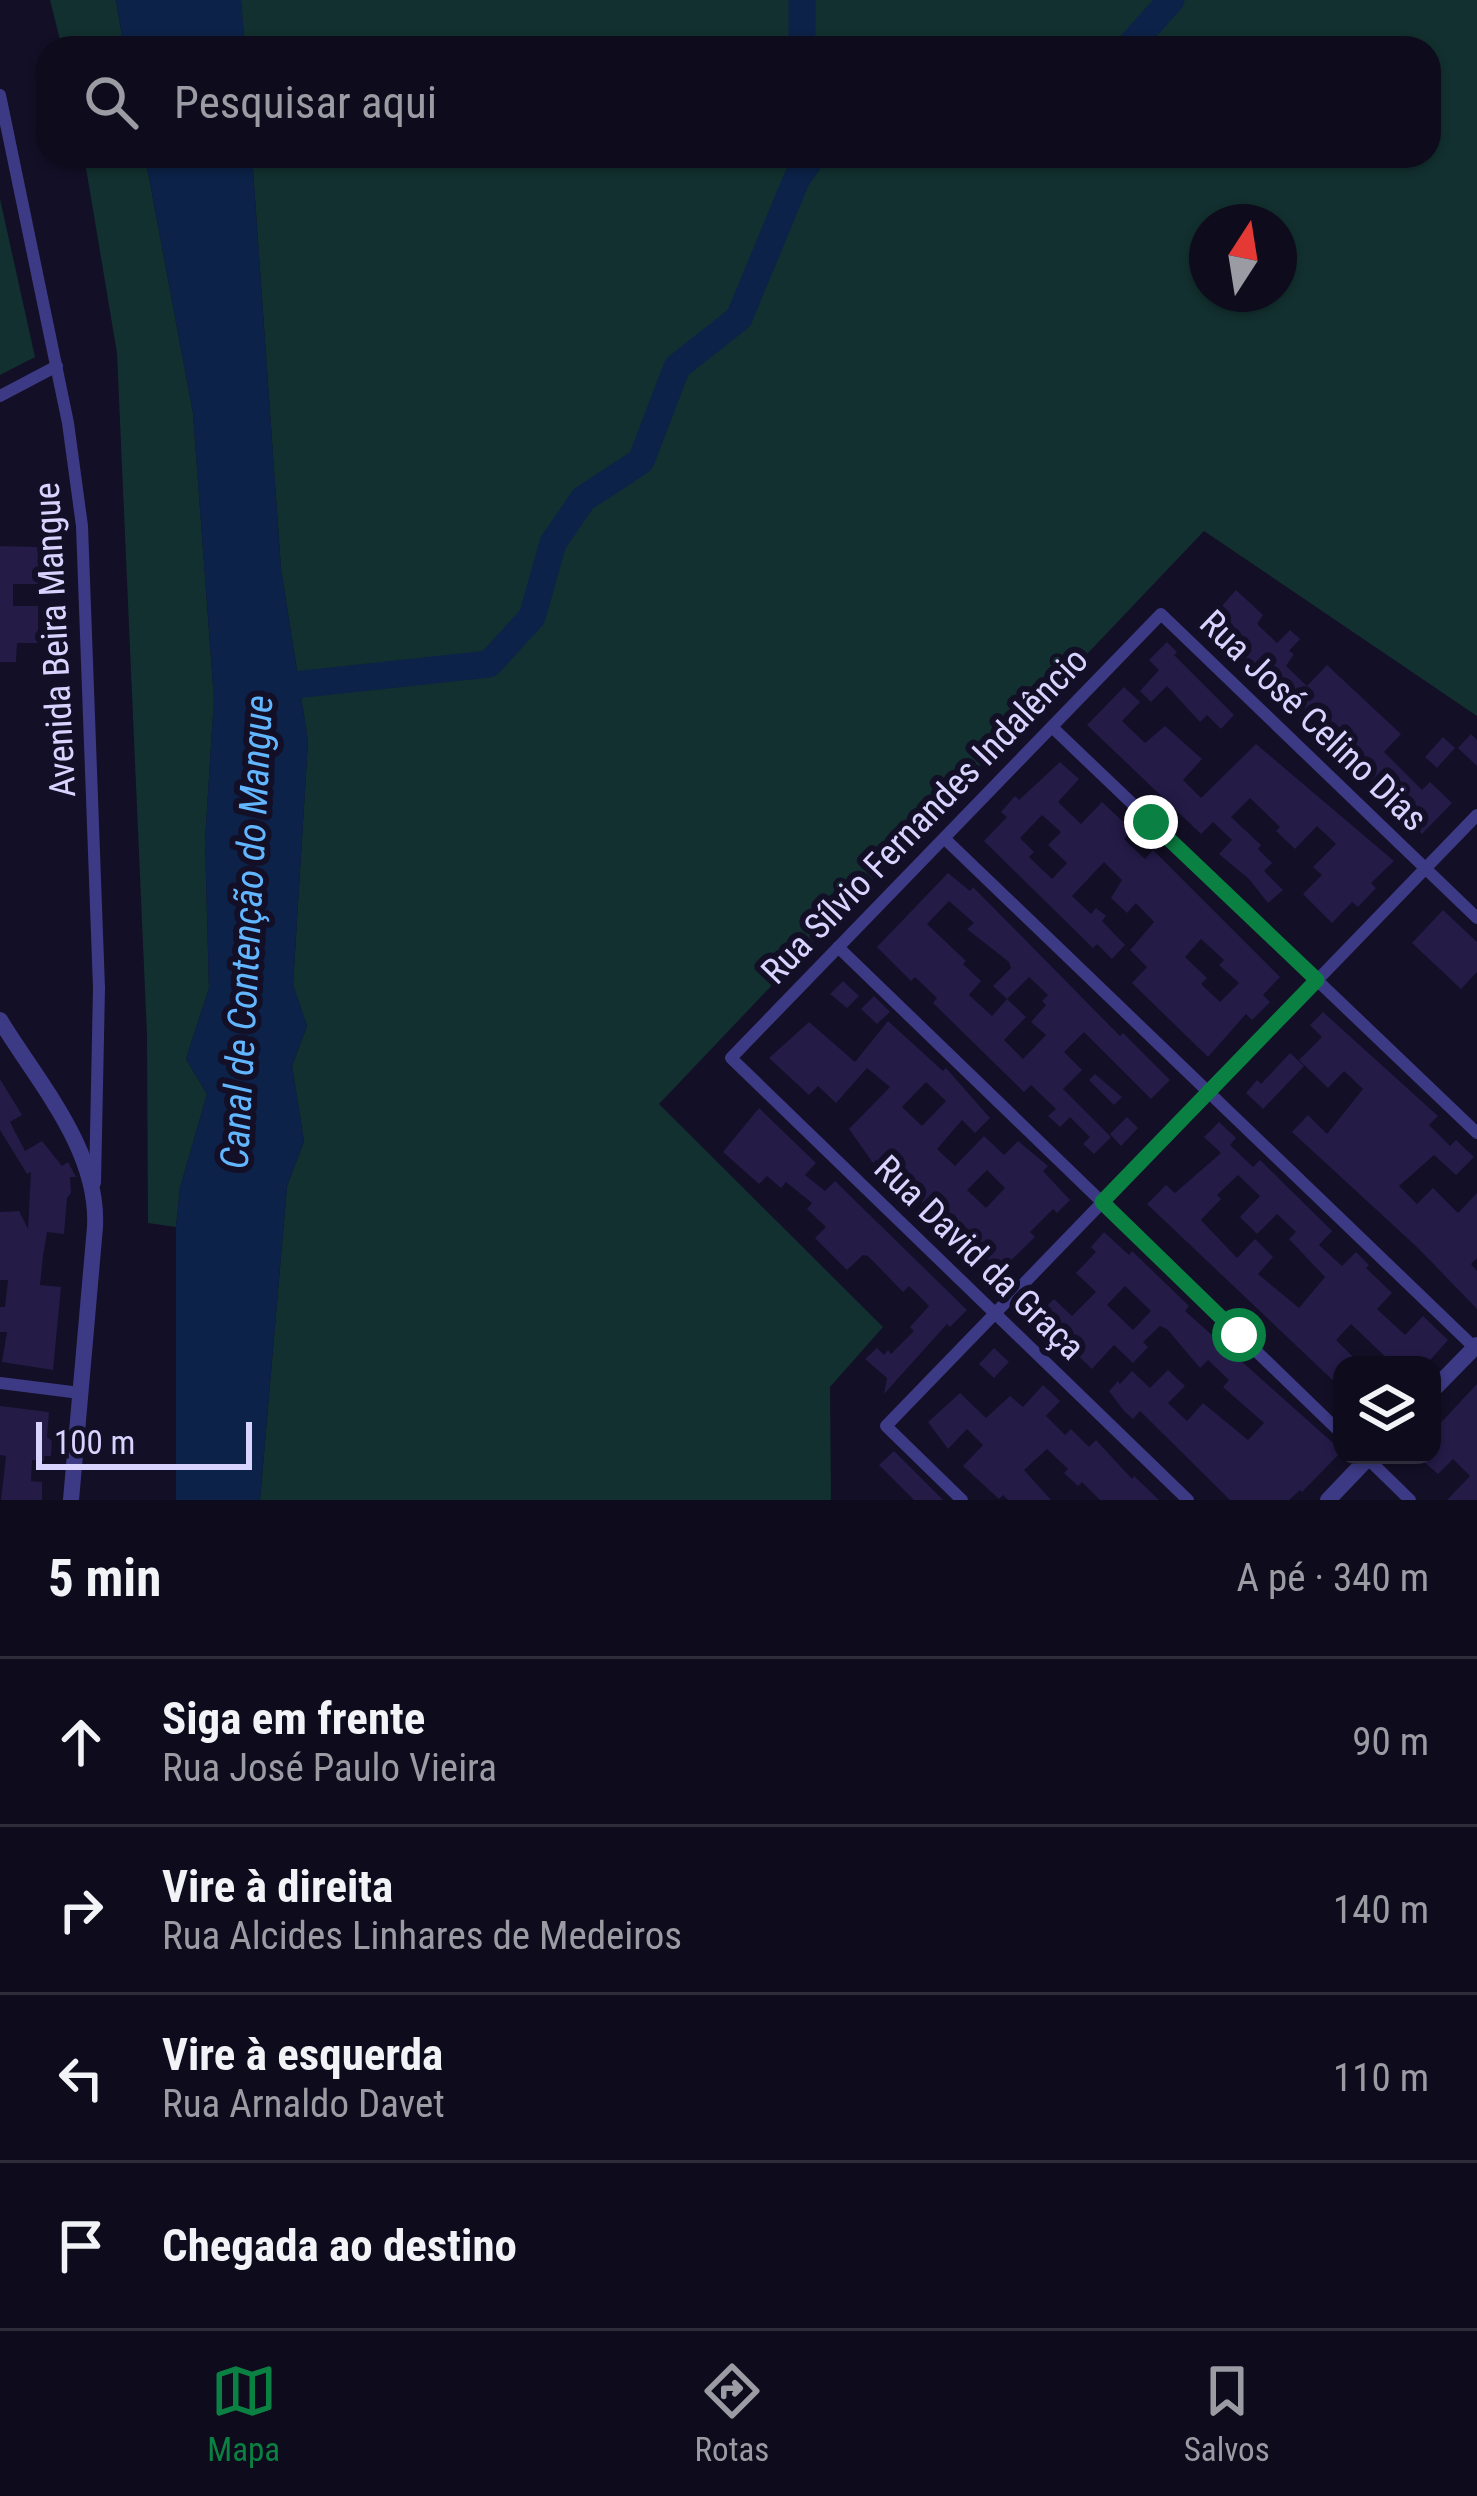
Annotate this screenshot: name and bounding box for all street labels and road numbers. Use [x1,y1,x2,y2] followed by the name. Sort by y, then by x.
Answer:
[26,481,84,799] street label: Avenida Beira Mangue
[1191,602,1435,840] street label: Rua José Celino Dias
[753,639,1096,992] street label: Rua Sílvio Fernandes Indalêncio
[866,1147,1093,1368] street label: Rua David da Graça

